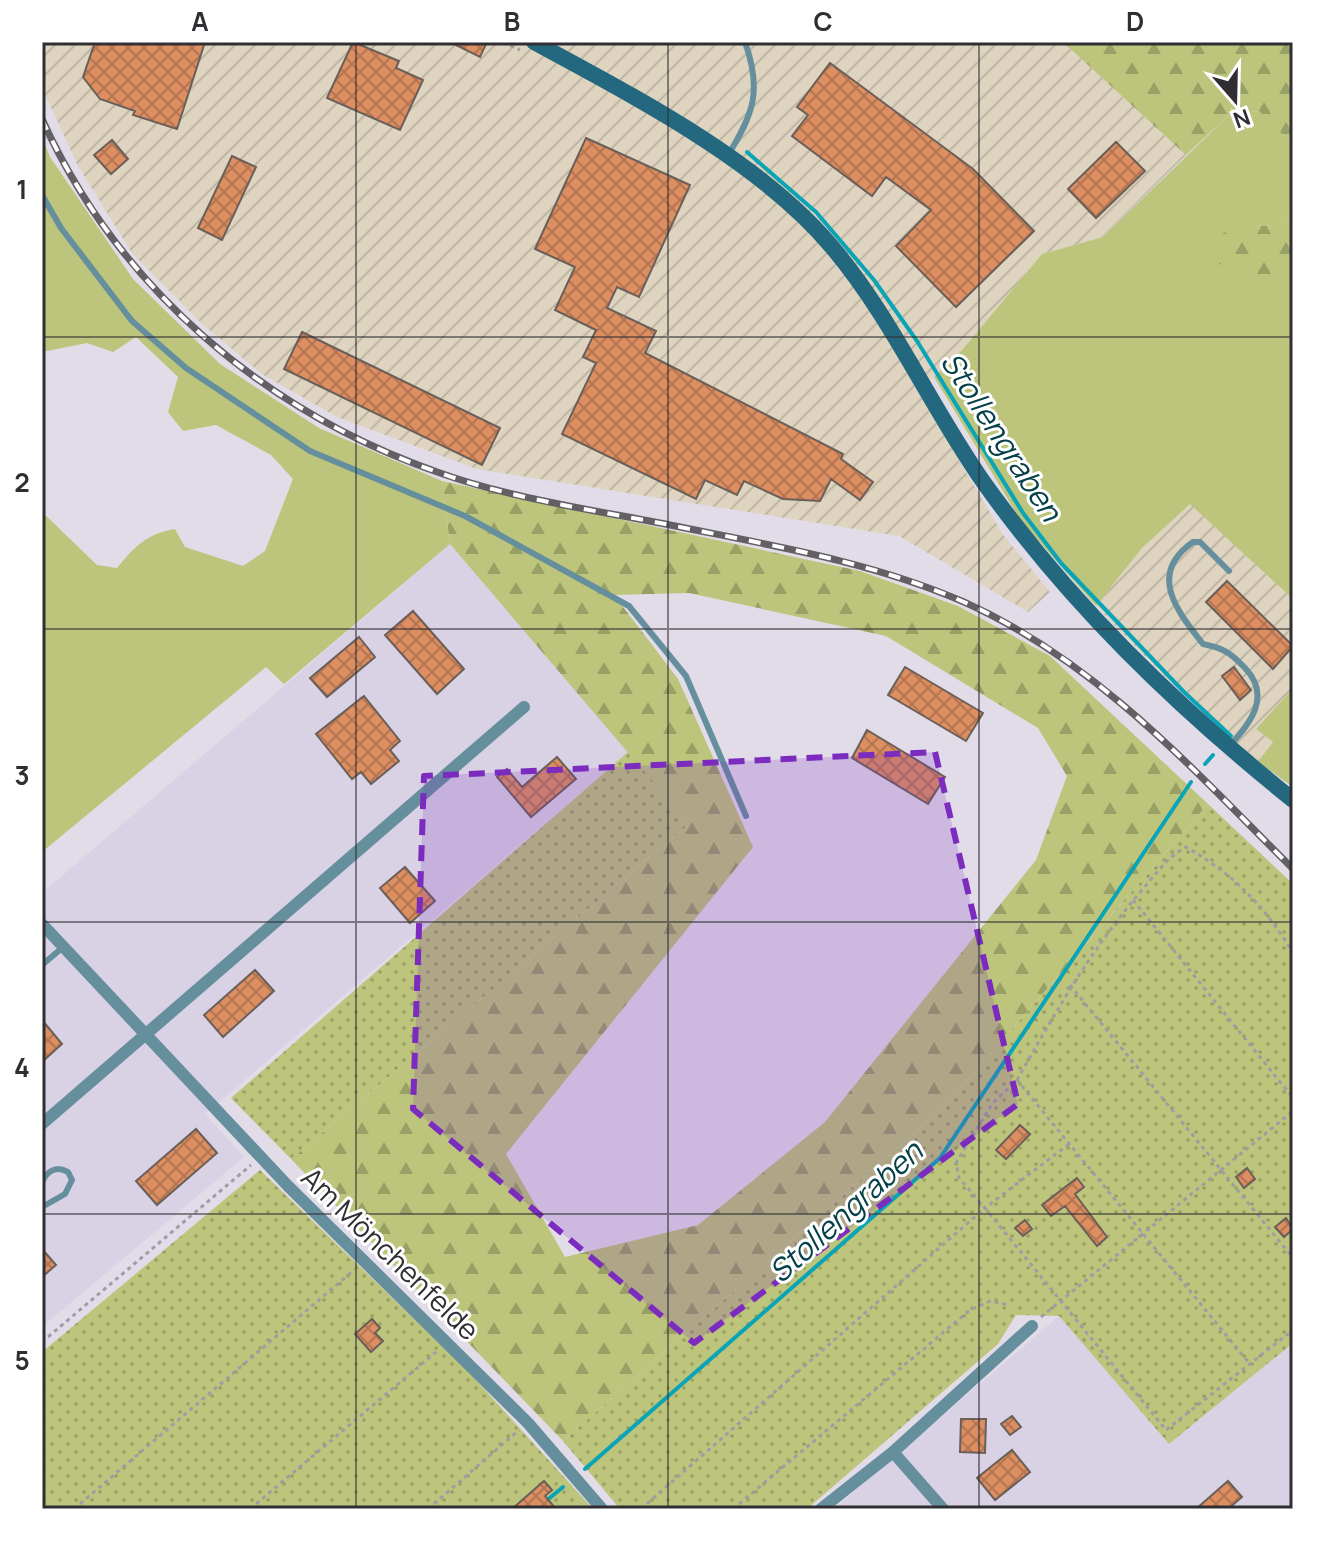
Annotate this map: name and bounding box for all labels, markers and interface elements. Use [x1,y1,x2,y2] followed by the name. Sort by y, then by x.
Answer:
[191,3,209,39] text: A
[504,3,520,39] text: B
[813,3,833,39] text: C
[1126,3,1144,39] text: D
[1195,60,1275,140] north arrow
[1229,102,1254,136] text: N
[16,171,28,207] text: 1
[932,344,1073,529] water label: Stollengraben
[14,464,30,500] text: 2
[14,757,30,793] text: 3
[14,1049,30,1085] text: 4
[759,1130,932,1291] water label: Stollengraben
[294,1158,488,1348] street label: Am Mönchenfelde
[14,1342,30,1378] text: 5

